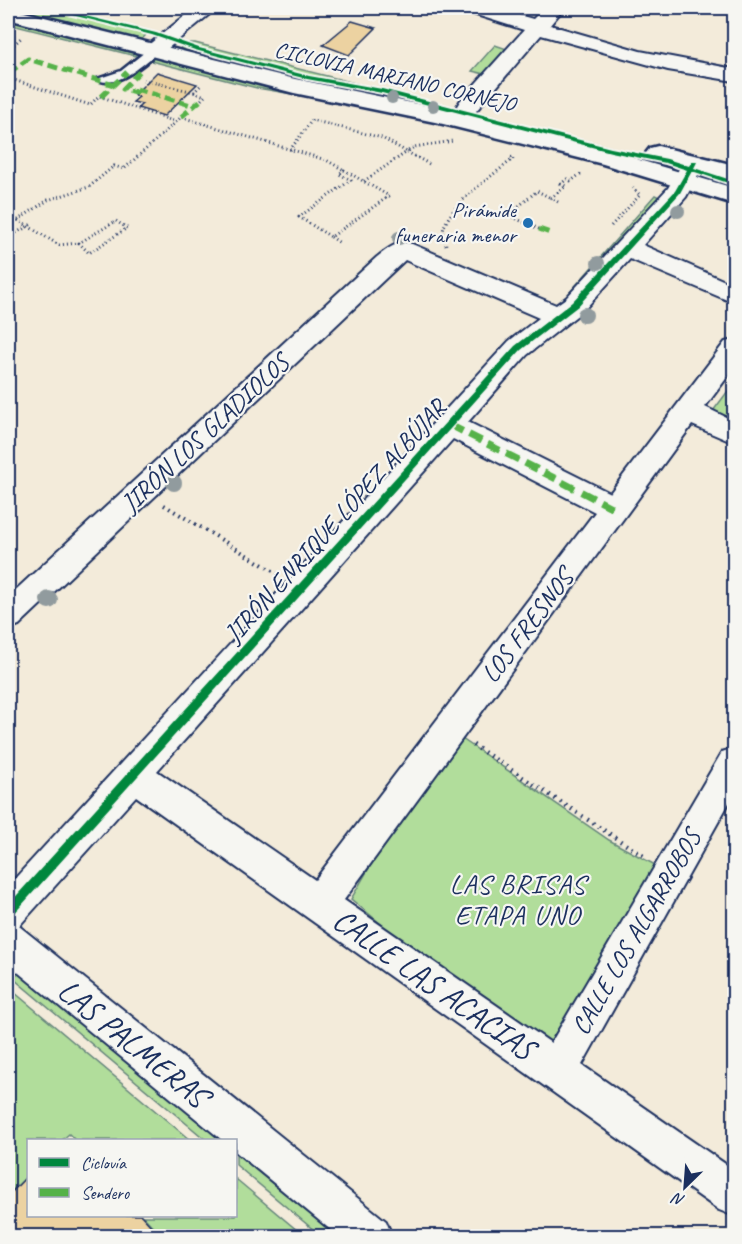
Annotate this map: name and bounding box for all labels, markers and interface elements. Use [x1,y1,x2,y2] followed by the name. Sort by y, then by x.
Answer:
[272,36,520,119] street label: CICLOVIA MARIANO CORNEJO
[395,196,518,249] place label: Pirámide funeraria menor
[521,216,535,230] marker: Pirámide funeraria menor
[113,344,298,521] street label: JIRÓN LOS GLADIOLOS
[216,390,455,651] street label: JIRÓN ENRIQUE LÓPEZ ALBÚJAR
[474,559,584,689] street label: LOS FRESNOS
[564,821,710,1040] street label: CALLE LOS ALGARROBOS
[450,867,590,932] district label: LAS BRISAS ETAPA UNO
[325,899,547,1071] street label: CALLE LAS ACACIAS
[50,970,221,1120] street label: LAS PALMERAS
[27,1139,237,1217] legend
[81,1152,127,1174] text: Ciclovía
[655,1157,715,1217] north arrow
[81,1182,131,1204] text: Sendero
[668,1187,688,1211] text: N

